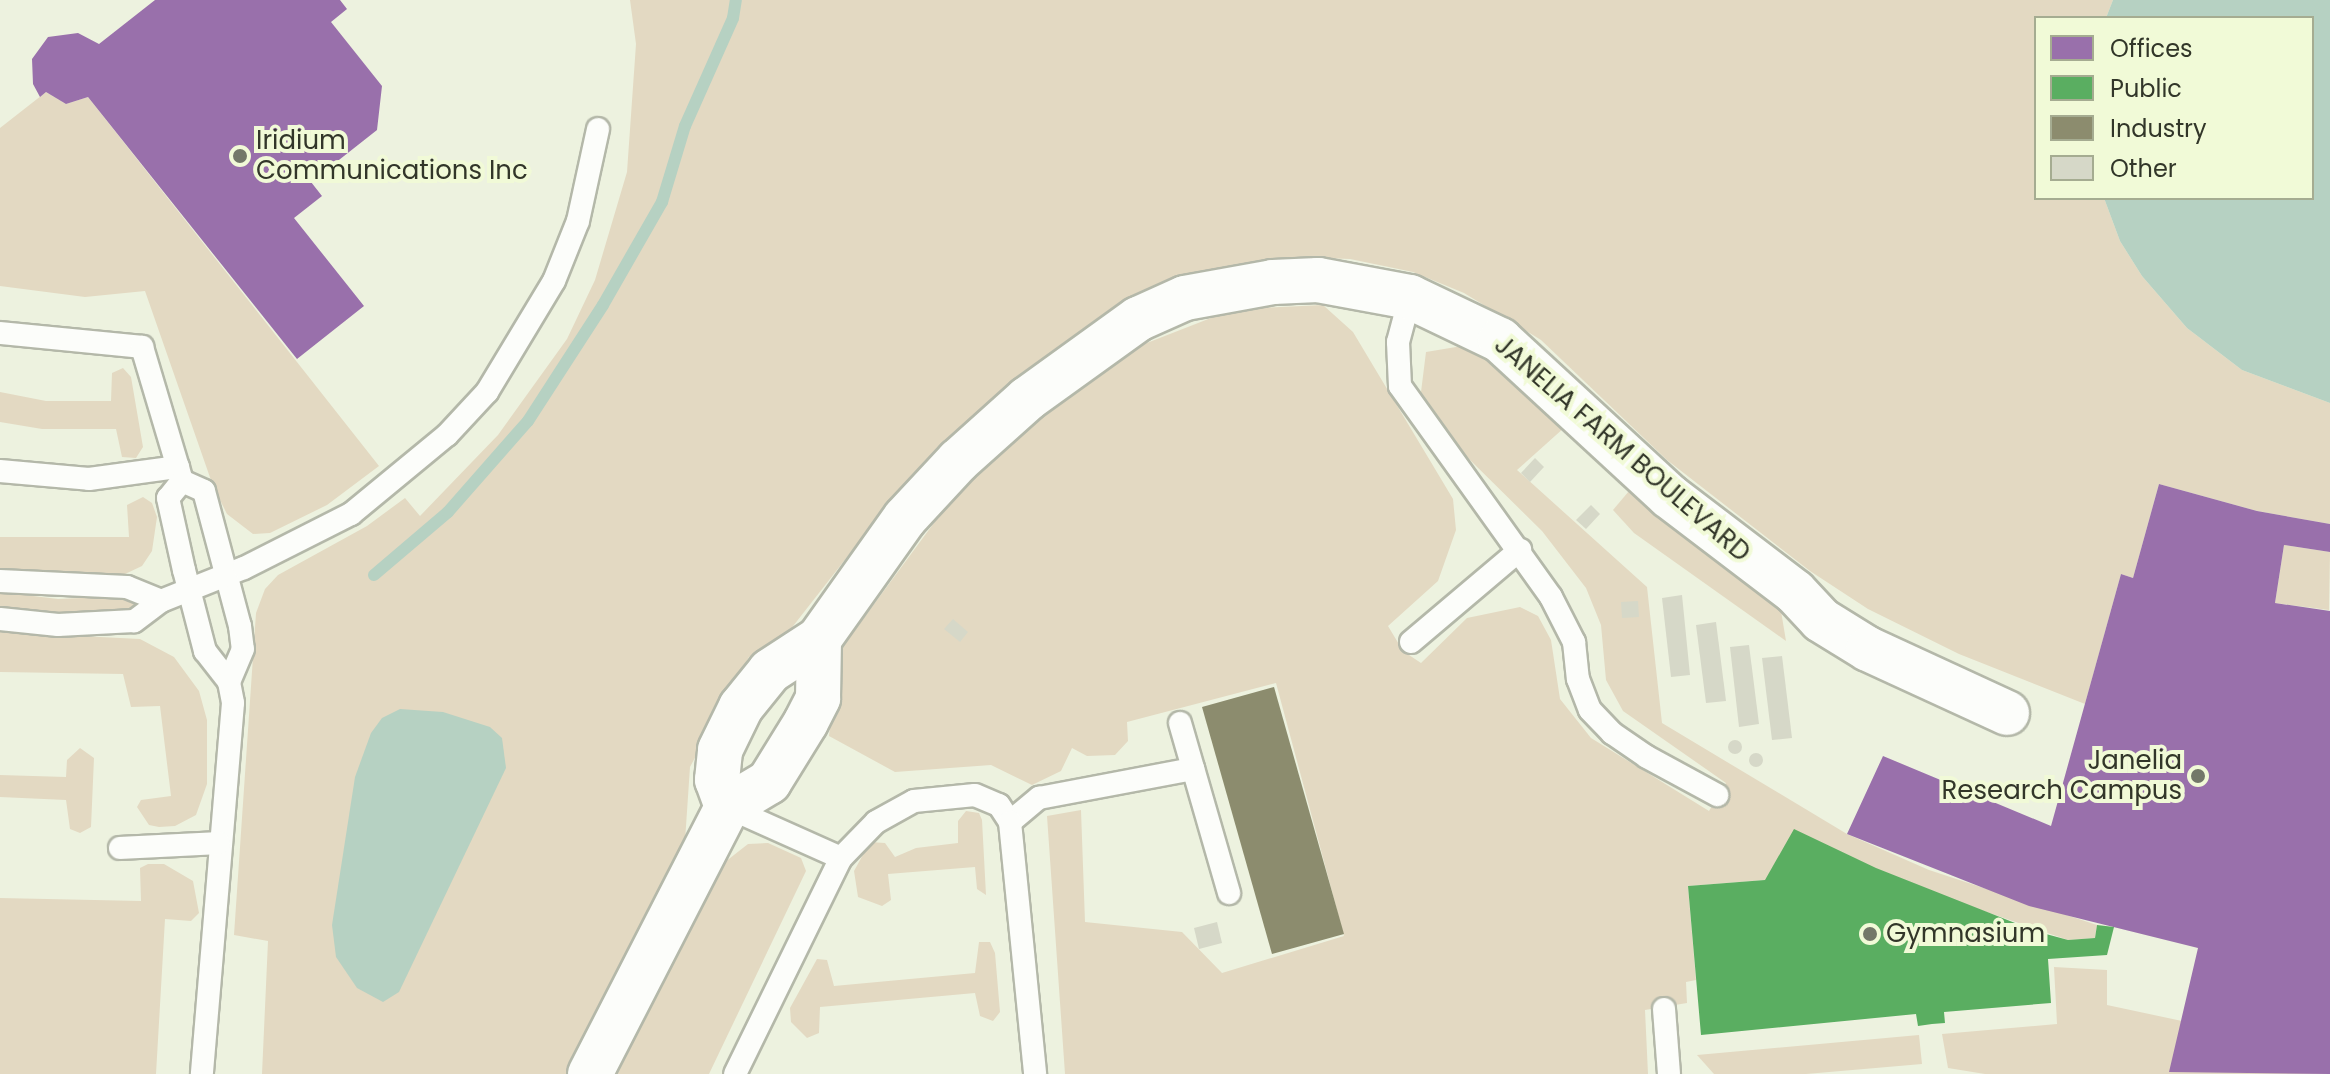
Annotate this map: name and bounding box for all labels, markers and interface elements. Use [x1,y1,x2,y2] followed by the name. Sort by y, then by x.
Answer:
[2034,16,2314,200] legend
[2110,32,2193,65] text: Offices
[2110,72,2182,105] text: Public
[2110,112,2207,145] text: Industry
[256,125,528,186] place label: Iridium Communications Inc
[231,147,249,165] marker: Iridium Communications Inc
[2110,152,2177,185] text: Other
[1488,329,1756,569] street label: JANELIA FARM BOULEVARD
[1942,745,2182,806] place label: Janelia Research Campus
[2189,767,2207,785] marker: Janelia Research Campus
[1886,918,2045,950] place label: Gymnasium
[1861,925,1879,943] marker: Gymnasium

